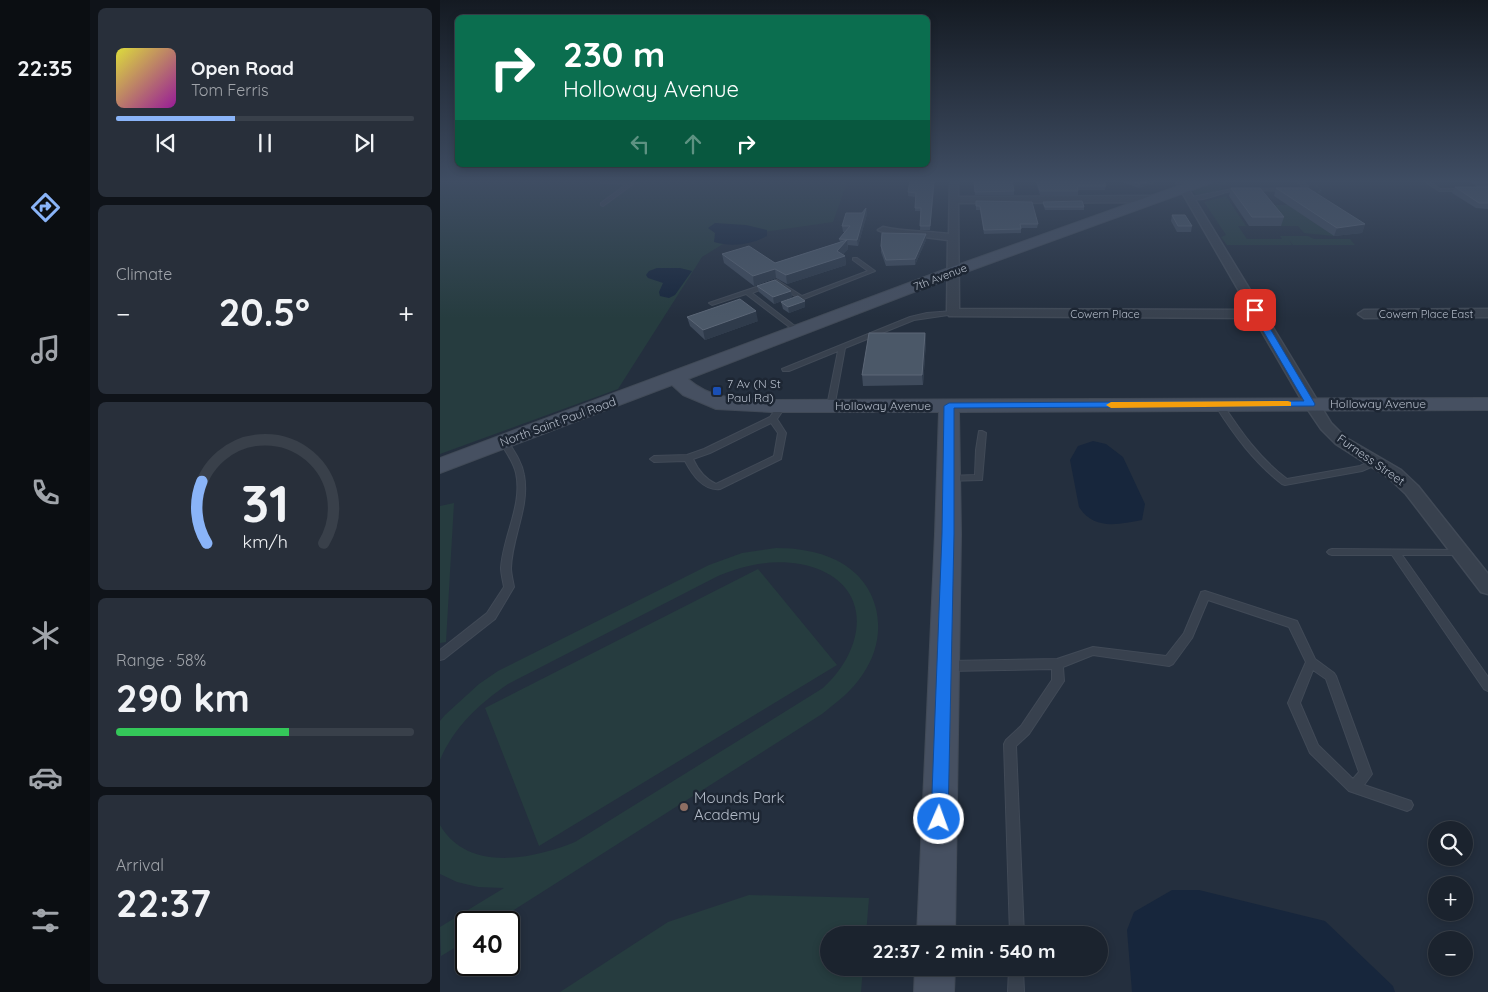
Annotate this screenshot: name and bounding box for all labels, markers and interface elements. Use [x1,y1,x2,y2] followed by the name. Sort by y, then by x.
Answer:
[563,32,665,76] text: 230 m
[480,35,545,100] icon: right
[17,54,73,82] text: 22:35
[191,56,294,80] text: Open Road
[563,75,739,103] text: Holloway Avenue
[191,80,268,100] text: Tom Ferris
[152,129,180,157] icon: previous
[251,129,279,157] icon: pause
[350,129,378,157] icon: next
[626,130,654,158] icon: left
[679,130,707,158] icon: ahead
[732,130,760,158] icon: right
[28,190,63,225] icon: directions
[911,260,969,294] street label: 7th Avenue
[116,264,172,284] text: Climate
[219,288,310,336] text: 20.5°
[1234,289,1276,331] pin
[116,296,131,331] text: −
[398,296,414,331] text: +
[1241,296,1269,324] icon: arrive
[1070,307,1140,321] street label: Cowern Place
[1379,307,1473,321] street label: Cowern Place East
[28,332,63,367] icon: music
[727,376,781,405] place label: 7 Av (N St Paul Rd)
[711,385,723,397] marker: 7 Av (N St Paul Rd)
[498,394,618,450] street label: North Saint Paul Road
[1330,396,1426,411] street label: Holloway Avenue
[835,398,931,413] street label: Holloway Avenue
[1335,431,1408,488] street label: Furness Street
[241,470,289,535] text: 31
[28,475,63,510] icon: phone
[242,530,288,552] text: km/h
[28,618,63,653] icon: climate
[116,650,206,670] text: Range · 58%
[116,674,250,722] text: 290 km
[28,760,63,795] icon: car
[694,788,785,824] place label: Mounds Park Academy
[912,792,964,844] position arrow
[678,801,690,813] marker: Mounds Park Academy
[1428,821,1473,976] map controls
[1428,821,1473,866] button: search
[116,855,164,875] text: Arrival
[1428,876,1473,921] button: +
[116,879,211,927] text: 22:37
[28,903,63,938] icon: filters
[455,911,520,976] speed limit sign: 40
[1428,931,1473,976] button: −
[872,939,1056,963] text: 22:37 · 2 min · 540 m

